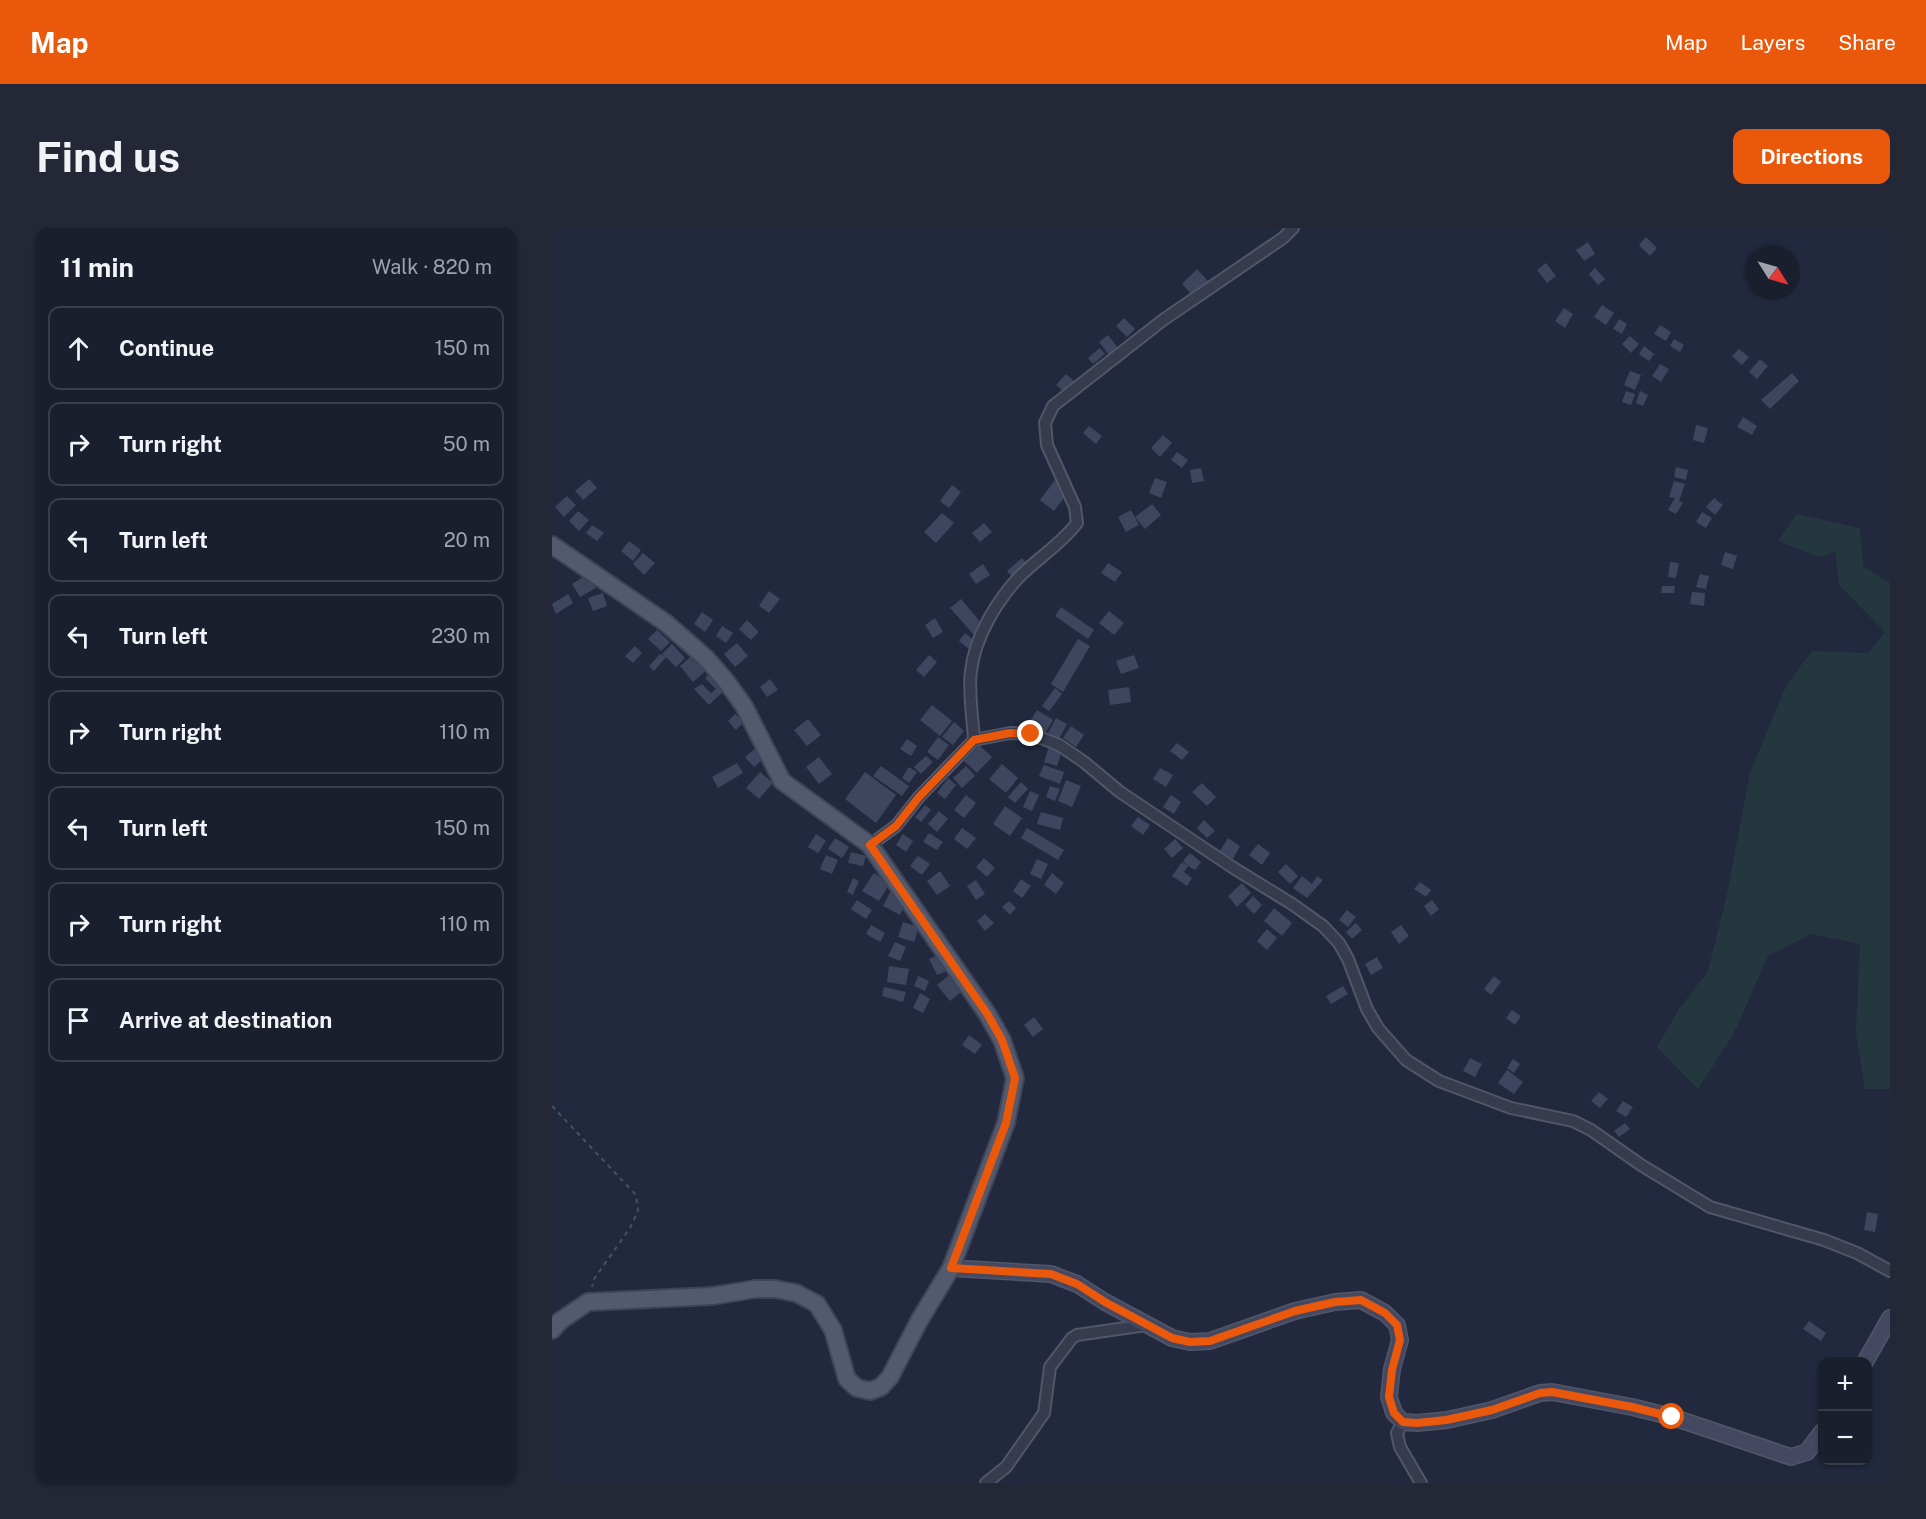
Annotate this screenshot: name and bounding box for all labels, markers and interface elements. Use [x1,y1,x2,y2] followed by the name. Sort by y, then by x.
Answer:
[30,26,89,59] text: Map
[1665,30,1708,55] text: Map
[1741,30,1805,55] text: Layers
[1838,30,1896,55] text: Share
[1733,129,1890,184] button: Directions
[36,132,180,181] text: Find us
[1746,246,1800,300] north arrow
[60,252,134,283] text: 11 min
[372,255,492,279] text: Walk · 820 m
[62,332,95,365] icon: ahead
[119,335,214,361] text: Continue
[435,336,490,360] text: 150 m
[62,428,95,461] icon: right
[119,431,222,457] text: Turn right
[443,432,490,456] text: 50 m
[62,524,95,557] icon: left
[119,527,208,553] text: Turn left
[444,528,490,552] text: 20 m
[62,620,95,653] icon: left
[119,623,208,649] text: Turn left
[431,624,490,648] text: 230 m
[62,716,95,749] icon: right
[119,719,222,745] text: Turn right
[439,720,490,744] text: 110 m
[1017,720,1043,746] route end
[62,812,95,845] icon: left
[119,815,208,841] text: Turn left
[435,816,490,840] text: 150 m
[62,908,95,941] icon: right
[119,911,222,937] text: Turn right
[439,912,490,936] text: 110 m
[62,1004,95,1037] icon: arrive
[119,1007,332,1033] text: Arrive at destination
[1818,1357,1872,1465] map controls
[1818,1357,1872,1411] button: +
[1658,1403,1684,1429] route start
[1818,1411,1872,1465] button: −

